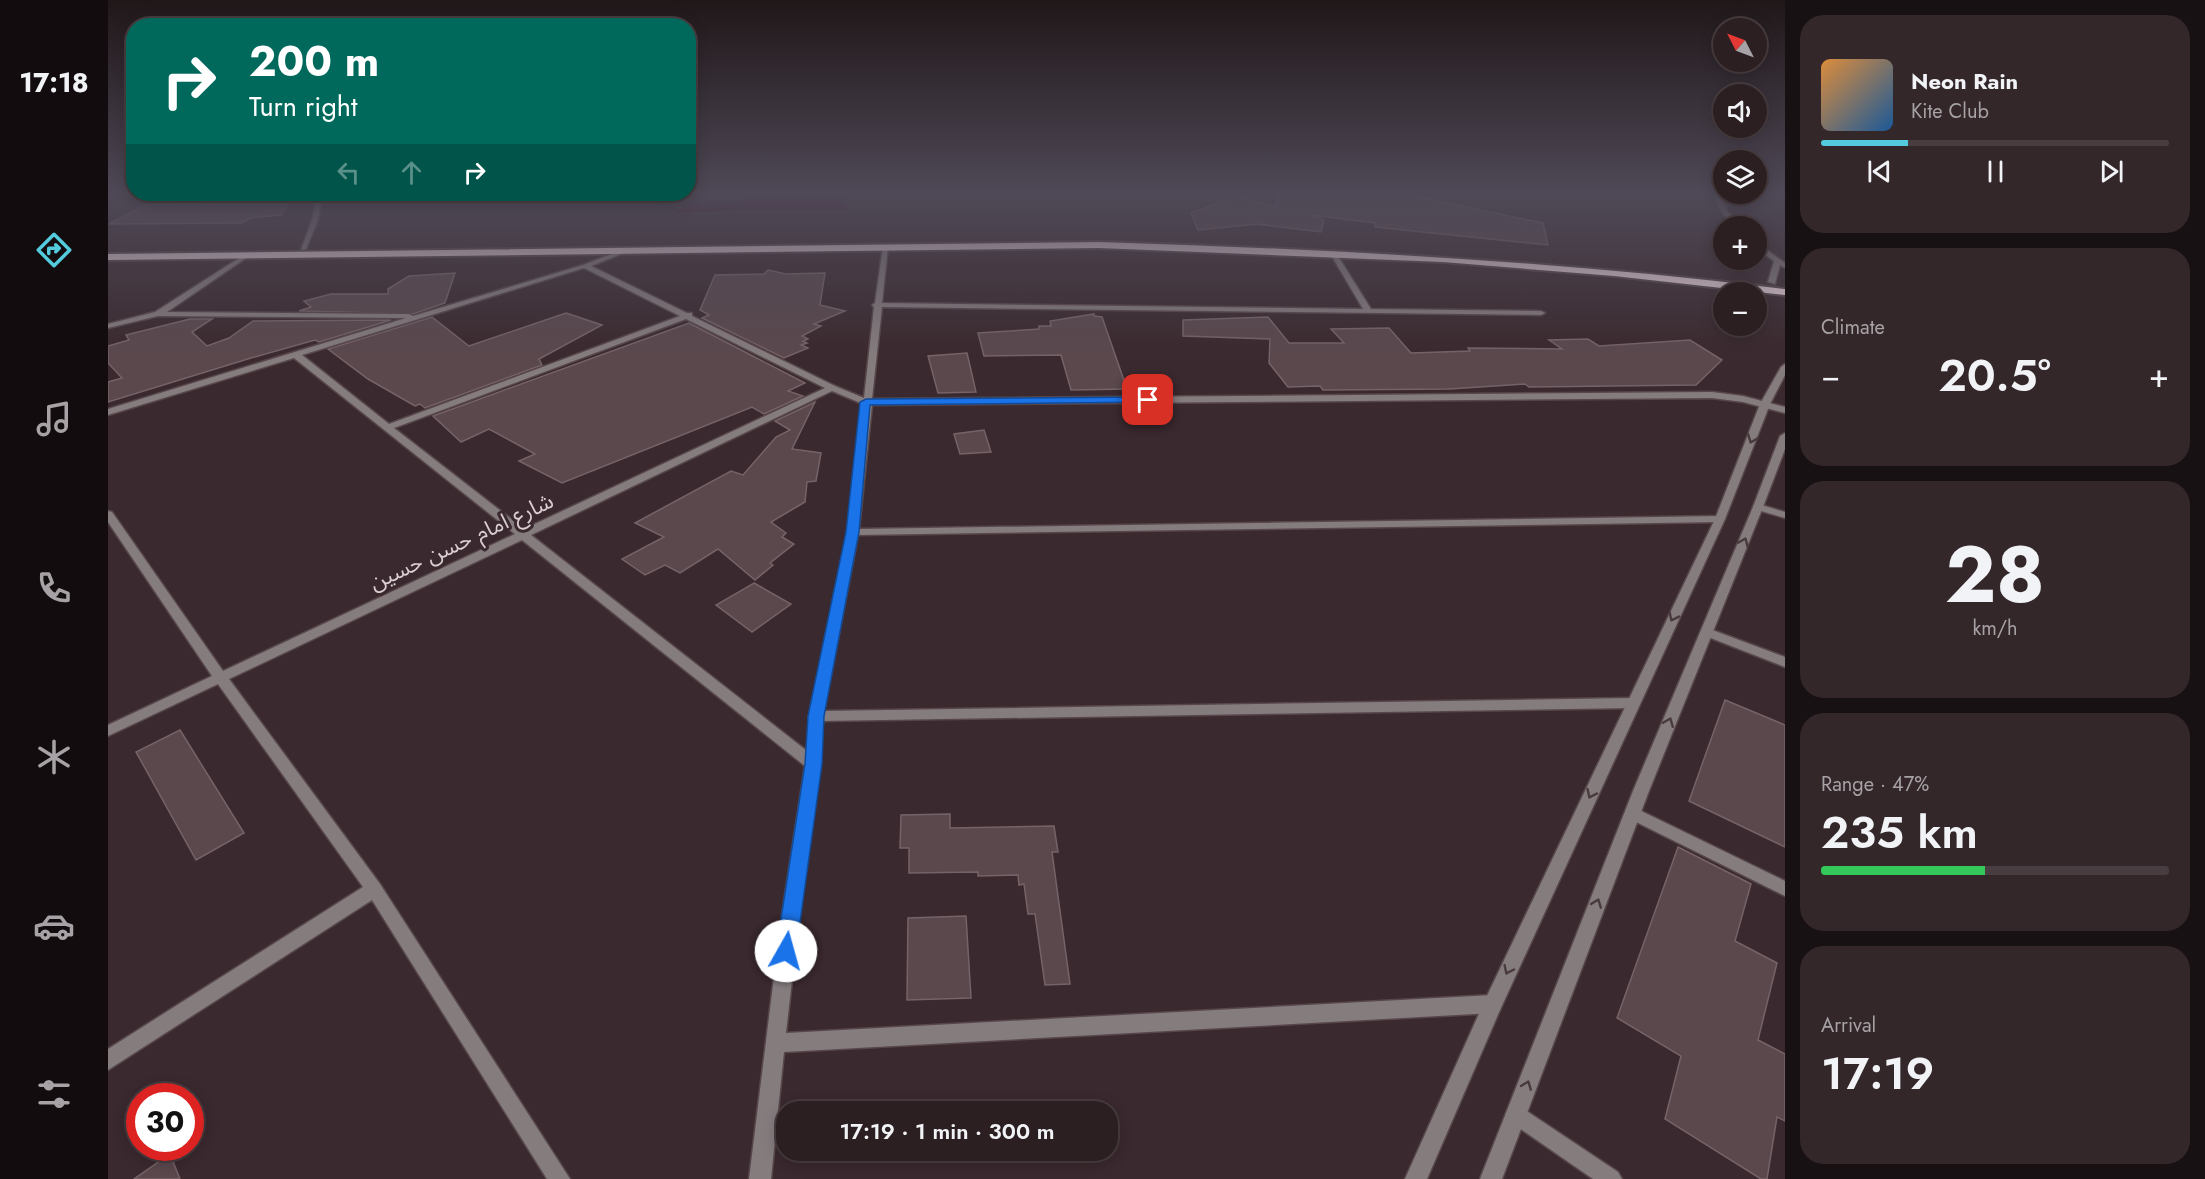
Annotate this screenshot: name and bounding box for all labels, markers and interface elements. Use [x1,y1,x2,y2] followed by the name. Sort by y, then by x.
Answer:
[1713,18,1767,72] north arrow
[1713,18,1767,336] map controls
[249,31,379,92] text: 200 m
[150,42,228,120] icon: right
[19,63,89,102] text: 17:18
[1911,65,2018,97] text: Neon Rain
[1713,84,1767,138] button: sound
[249,87,357,126] text: Turn right
[1911,97,1989,126] text: Kite Club
[1713,150,1767,204] button: layers
[1863,155,1896,188] icon: previous
[1979,155,2012,188] icon: pause
[2095,155,2128,188] icon: next
[332,156,365,189] icon: left
[395,156,428,189] icon: ahead
[458,156,491,189] icon: right
[1713,216,1767,270] button: +
[33,229,75,271] icon: directions
[1713,282,1767,336] button: −
[1821,313,1885,342] text: Climate
[1938,343,2051,408] text: 20.5°
[1821,352,1840,399] text: −
[2149,352,2169,399] text: +
[1122,374,1173,425] pin
[1131,383,1164,416] icon: arrive
[33,398,75,440] icon: music
[1747,433,1759,444] one-way arrow
[364,484,559,599] street label: شارع امام حسن حسين
[1945,519,2045,631] text: 28
[1737,537,1749,548] one-way arrow
[33,567,75,609] icon: phone
[1669,611,1681,622] one-way arrow
[1972,614,2018,643] text: km/h
[1662,717,1674,728] one-way arrow
[33,736,75,778] icon: climate
[1821,770,1929,799] text: Range · 47%
[1587,787,1599,798] one-way arrow
[1821,800,1978,865] text: 235 km
[1590,899,1603,909] one-way arrow
[33,905,75,947] icon: car
[754,919,818,983] position arrow
[1504,964,1516,975] one-way arrow
[1821,1011,1876,1040] text: Arrival
[1821,1041,1934,1106] text: 17:19
[33,1073,75,1115] icon: filters
[1520,1081,1532,1092] one-way arrow
[126,1083,204,1161] speed limit sign: 30
[840,1115,1054,1147] text: 17:19 · 1 min · 300 m

